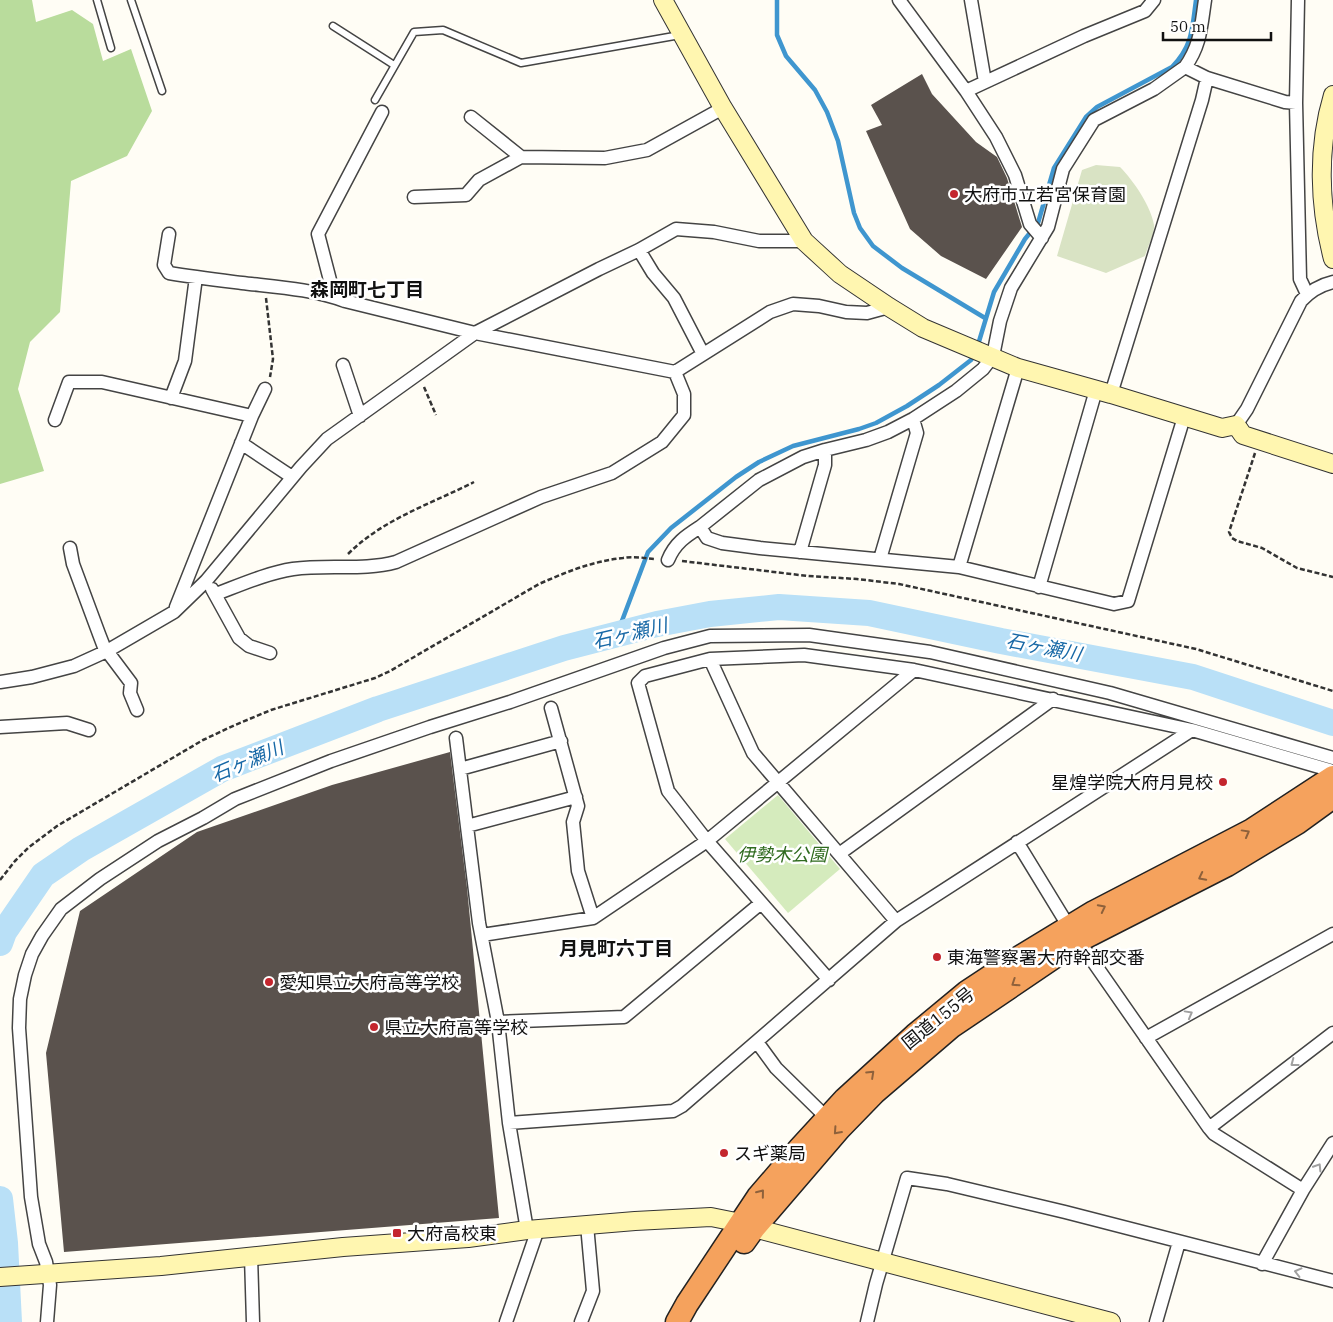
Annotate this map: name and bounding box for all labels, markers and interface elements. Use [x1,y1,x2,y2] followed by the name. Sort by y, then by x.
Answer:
[1163,10,1270,42] scale bar
[1170,17,1206,36] text: 50 m
[964,183,1126,206] place label: 大府市立若宮保育園
[948,188,960,200] marker: 大府市立若宮保育園
[310,277,424,301] district label: 森岡町七丁目
[590,612,672,653] water label: 石ヶ瀬川
[1004,628,1086,666] water label: 石ヶ瀬川
[207,734,289,787] water label: 石ヶ瀬川
[1051,771,1213,794] place label: 星煌学院大府月見校
[1217,776,1229,788] marker: 星煌学院大府月見校
[1241,829,1250,839] one-way arrow
[737,843,830,866] park label: 伊勢木公園
[1198,871,1207,881] one-way arrow
[1097,904,1106,914] one-way arrow
[559,936,673,960] district label: 月見町六丁目
[947,946,1145,969] place label: 東海警察署大府幹部交番
[931,951,943,963] marker: 東海警察署大府幹部交番
[279,971,459,994] place label: 愛知県立大府高等学校
[263,976,275,988] marker: 愛知県立大府高等学校
[1012,977,1021,986] one-way arrow
[897,982,979,1054] street label: 国道155号
[1183,1010,1192,1020] one-way arrow
[384,1016,528,1039] place label: 県立大府高等学校
[368,1021,380,1033] marker: 県立大府高等学校
[1290,1057,1300,1066] one-way arrow
[866,1071,875,1080] one-way arrow
[834,1126,843,1135] one-way arrow
[734,1142,806,1165] place label: スギ薬局
[718,1147,730,1159] marker: スギ薬局
[1312,1163,1322,1172] one-way arrow
[756,1190,764,1199] one-way arrow
[407,1222,497,1245] place label: 大府高校東
[391,1227,403,1239] marker: 大府高校東
[1294,1268,1302,1278] one-way arrow

